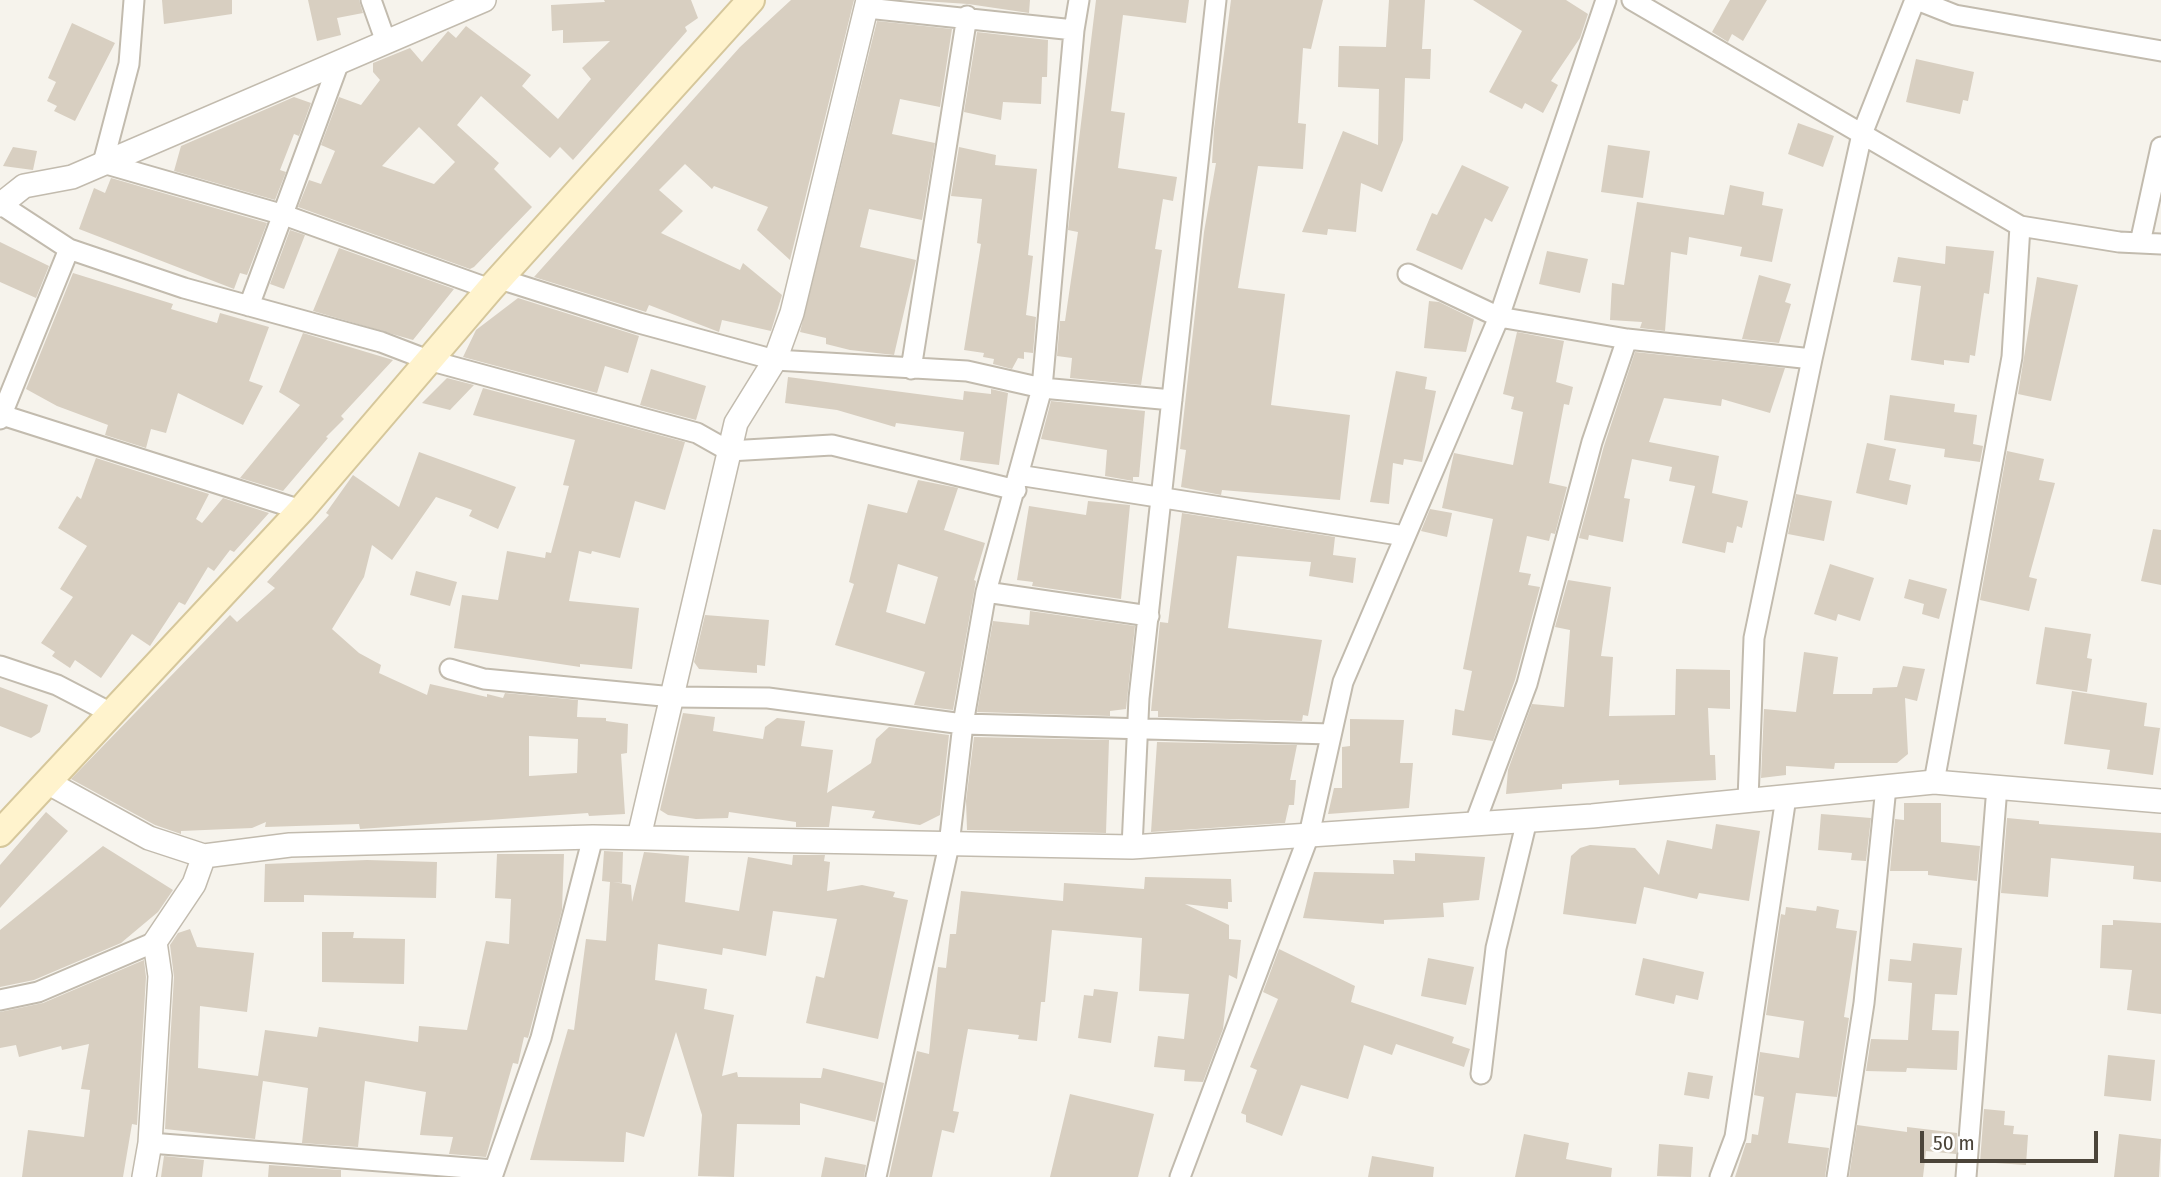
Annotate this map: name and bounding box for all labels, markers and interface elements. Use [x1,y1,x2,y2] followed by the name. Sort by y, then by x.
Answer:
[1923,1118,2102,1162] scale bar
[1933,1130,1975,1156] text: 50 m

